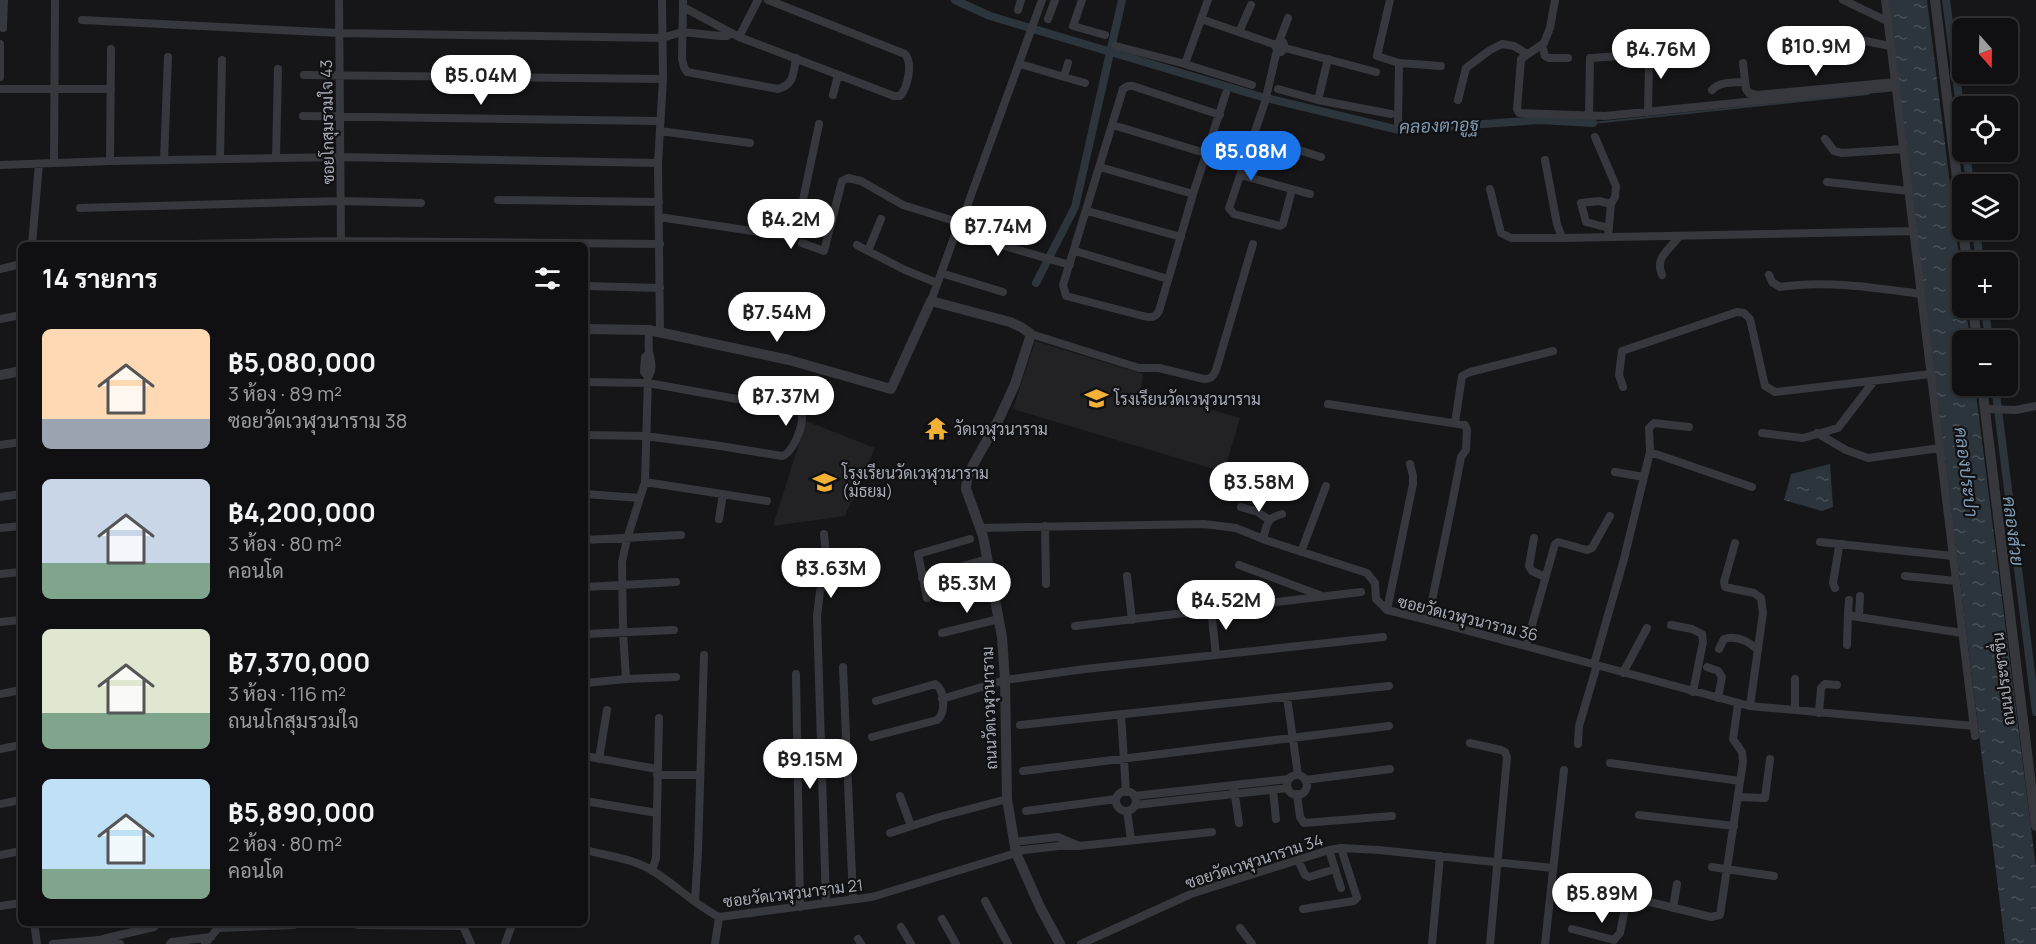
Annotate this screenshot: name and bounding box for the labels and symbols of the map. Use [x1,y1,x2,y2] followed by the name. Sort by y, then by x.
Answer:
[1952,18,2018,84] north arrow
[1767,26,1865,77] pin: ฿10.9M
[1612,29,1710,80] pin: ฿4.76M
[432,55,530,106] pin: ฿5.04M
[315,59,340,185] street label: ซอยโกสุมรวมใจ 43
[1399,112,1480,140] water label: คลองตาอูฐ
[1202,131,1300,182] pin: ฿5.08M
[749,199,833,250] pin: ฿4.2M
[949,206,1047,257] pin: ฿7.74M
[728,292,826,343] pin: ฿7.54M
[737,376,835,427] pin: ฿7.37M
[1083,386,1109,412] school or university icon: โรงเรียนวัดเวฬุวนาราม
[1113,388,1261,411] place label: โรงเรียนวัดเวฬุวนาราม
[923,416,949,442] temple icon: วัดเวฬุวนาราม
[954,418,1048,441] place label: วัดเวฬุวนาราม
[1950,425,1984,519] water label: คลองประปา
[841,462,989,502] place label: โรงเรียนวัดเวฬุวนาราม (มัธยม)
[1210,462,1308,513] pin: ฿3.58M
[811,469,837,495] school or university icon: โรงเรียนวัดเวฬุวนาราม (มัธยม)
[1998,495,2030,567] water label: คลองส่วย
[782,548,880,599] pin: ฿3.63M
[925,563,1009,614] pin: ฿5.3M
[1177,580,1275,631] pin: ฿4.52M
[1395,590,1541,647] street label: ซอยวัดเวฬุวนาราม 36
[1983,631,2020,727] street label: ถนนประชาชื่น
[976,646,1003,770] street label: ถนนวัดเวฬุวนาราม
[761,739,859,790] pin: ฿9.15M
[1182,828,1326,895] street label: ซอยวัดเวฬุวนาราม 34
[1553,873,1651,924] pin: ฿5.89M
[722,874,864,913] street label: ซอยวัดเวฬุวนาราม 21

